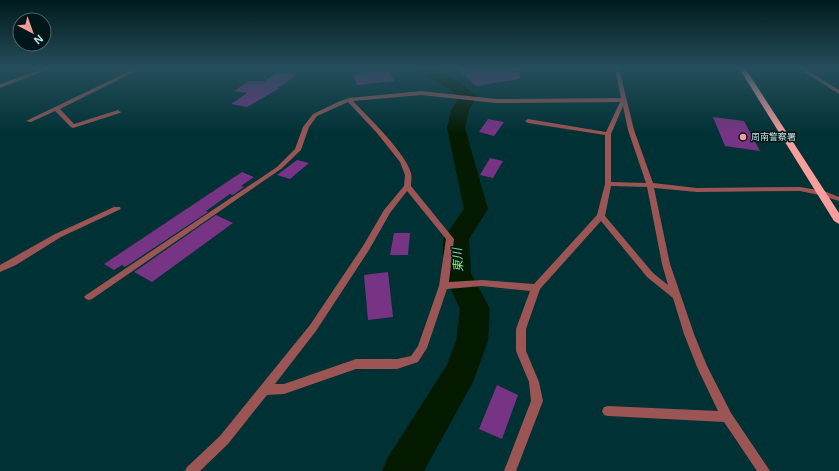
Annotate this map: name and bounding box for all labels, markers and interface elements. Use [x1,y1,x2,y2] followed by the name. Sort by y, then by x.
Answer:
[12,12,52,52] north arrow
[32,32,45,47] text: N
[738,132,748,142] marker: 周南警察署
[751,132,796,142] place label: 周南警察署
[450,246,466,272] water label: 東川

